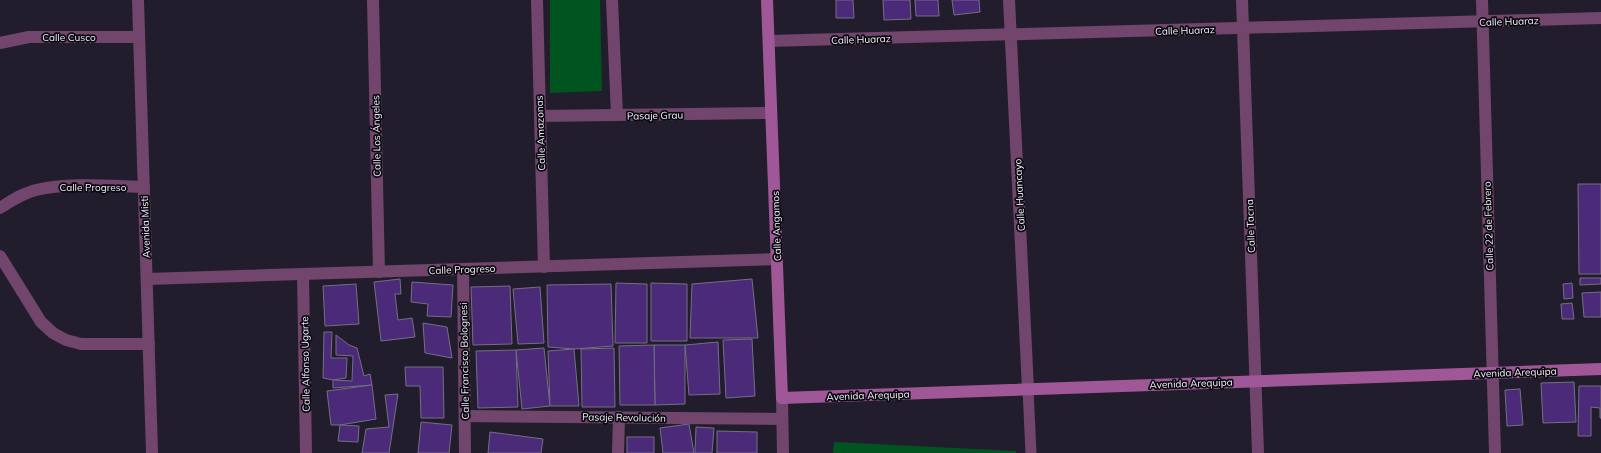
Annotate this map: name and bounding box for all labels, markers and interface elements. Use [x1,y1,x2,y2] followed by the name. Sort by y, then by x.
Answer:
[1479,14,1539,29] street label: Calle Huaraz
[1155,23,1215,38] street label: Calle Huaraz
[42,31,96,44] street label: Calle Cusco
[831,32,891,47] street label: Calle Huaraz
[369,95,384,177] street label: Calle Los Ángeles
[533,95,548,171] street label: Calle Amazonas
[627,109,683,122] street label: Pasaje Grau
[1011,158,1028,232] street label: Calle Huancayo
[60,181,127,194] street label: Calle Progreso
[1480,181,1497,271] street label: Calle 22 de Febrero
[769,191,784,261] street label: Calle Angamos
[138,196,153,258] street label: Avenida Misti
[1243,199,1258,253] street label: Calle Tacna
[428,262,496,277] street label: Calle Progreso
[457,302,472,420] street label: Calle Francisco Bolognesi
[298,316,313,412] street label: Calle Alfonso Ugarte
[1473,365,1557,380] street label: Avenida Arequipa
[1149,376,1233,391] street label: Avenida Arequipa
[826,388,910,403] street label: Avenida Arequipa
[582,410,666,425] street label: Pasaje Revolución

